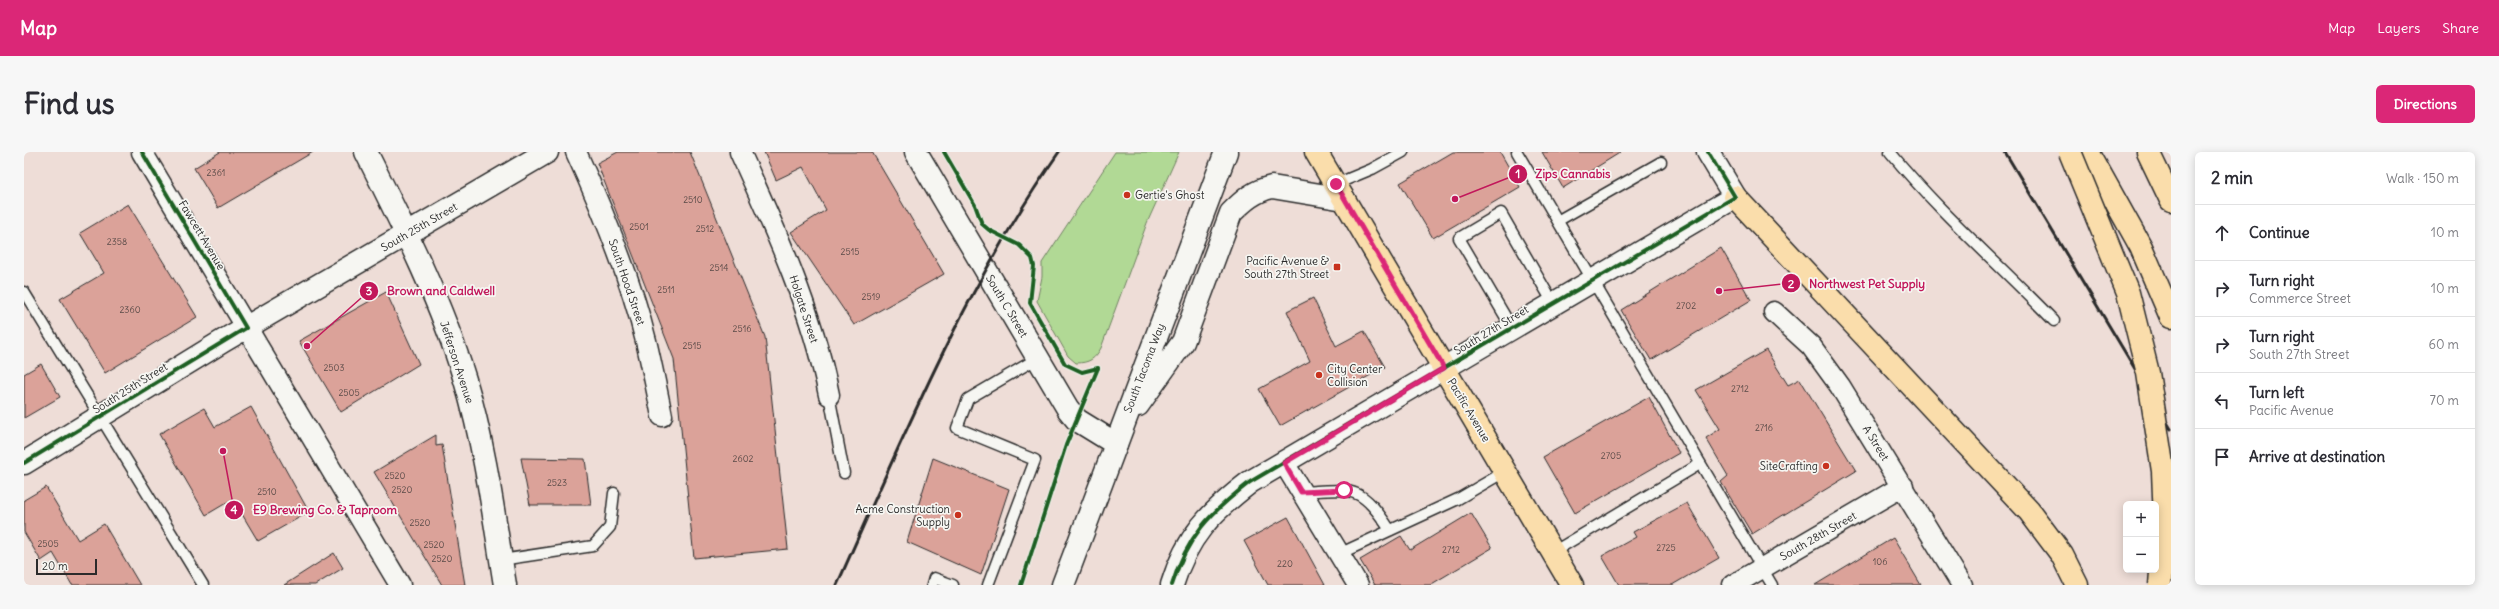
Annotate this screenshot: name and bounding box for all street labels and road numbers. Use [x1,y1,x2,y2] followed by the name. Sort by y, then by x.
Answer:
[176,198,228,272] street label: Fawcett Avenue
[378,199,460,255] street label: South 25th Street
[606,237,648,327] street label: South Hood Street
[983,272,1031,340] street label: South C Street
[786,273,822,345] street label: Holgate Street
[1451,302,1531,358] street label: South 27th Street
[437,319,477,405] street label: Jefferson Avenue
[1120,321,1168,415] street label: South Tacoma Way
[90,359,170,417] street label: South 25th Street
[1445,376,1494,444] street label: Pacific Avenue
[1860,423,1892,464] street label: A Street
[1777,508,1859,564] street label: South 28th Street

